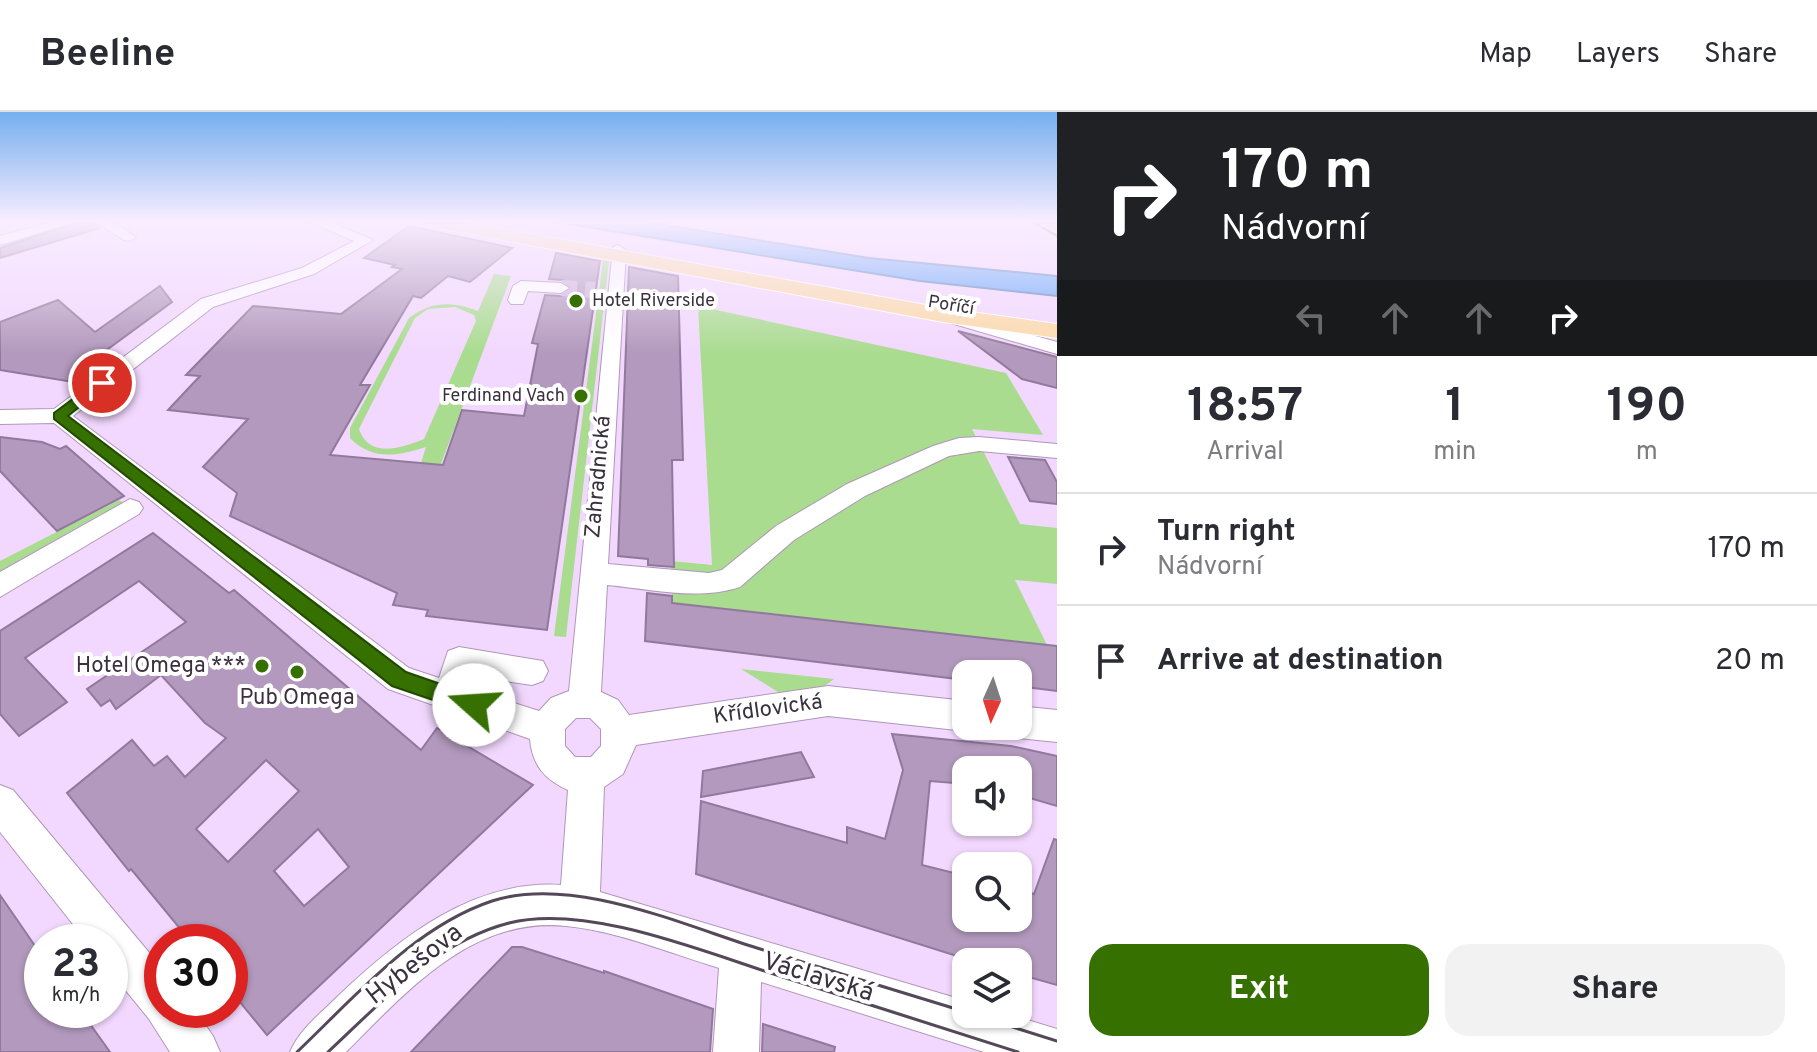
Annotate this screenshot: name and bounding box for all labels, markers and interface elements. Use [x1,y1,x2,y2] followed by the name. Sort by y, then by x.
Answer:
[40,31,175,80] text: Beeline
[1479,37,1532,73] text: Map
[1576,37,1660,73] text: Layers
[1704,37,1777,73] text: Share
[1221,138,1373,208] text: 170 m
[1089,144,1193,248] icon: right
[1221,207,1367,253] text: Nádvorní
[592,290,715,313] place label: Hotel Riverside
[926,291,977,321] street label: Poříčí
[567,292,585,310] marker: Hotel Riverside
[1289,296,1333,340] icon: left
[1373,296,1417,340] icon: ahead
[1457,296,1501,340] icon: ahead
[1541,296,1585,340] icon: right
[68,349,136,417] pin
[80,361,124,405] icon: arrive
[1187,378,1303,438] text: 18:57
[1445,378,1464,438] text: 1
[1607,378,1687,438] text: 190
[442,385,565,408] place label: Ferdinand Vach
[572,387,590,405] marker: Ferdinand Vach
[580,414,618,540] street label: Zahradnická
[1206,436,1284,469] text: Arrival
[1433,436,1477,469] text: min
[1636,436,1658,469] text: m
[1157,514,1295,551] text: Turn right
[1089,527,1133,571] icon: right
[1707,531,1785,568] text: 170 m
[1157,551,1262,584] text: Nádvorní
[1089,639,1133,683] icon: arrive
[1157,643,1443,680] text: Arrive at destination
[1715,643,1785,680] text: 20 m
[76,653,246,680] place label: Hotel Omega ***
[253,657,271,675] marker: Hotel Omega ***
[952,660,1032,740] north arrow
[952,660,1032,1028] map controls
[288,663,306,681] marker: Pub Omega
[432,663,516,747] position arrow
[240,685,354,712] place label: Pub Omega
[712,689,824,731] street label: Křídlovická
[952,756,1032,836] button: sound
[952,852,1032,932] button: search
[360,917,470,1013] street label: Hybešova
[144,924,248,1028] speed limit sign: 30
[52,941,100,991] text: 23
[1089,944,1429,1036] button: Exit
[1445,944,1785,1036] button: Share
[758,945,878,1011] street label: Václavská
[952,948,1032,1028] button: layers
[52,983,100,1009] text: km/h

